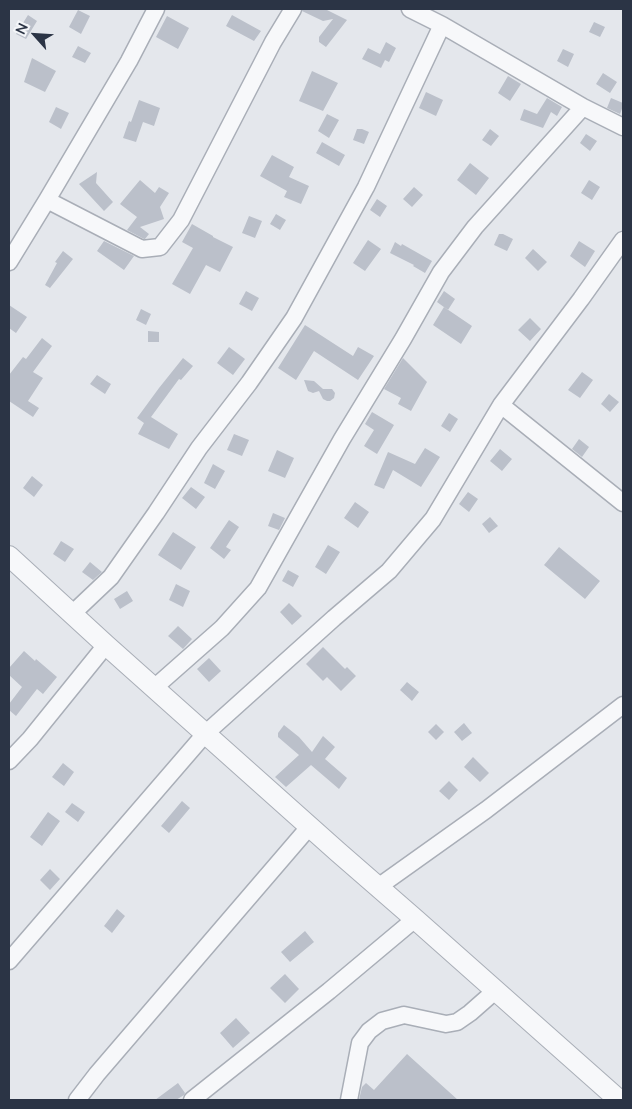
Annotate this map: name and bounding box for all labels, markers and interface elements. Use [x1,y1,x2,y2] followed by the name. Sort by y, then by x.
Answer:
[10,10,60,60] north arrow
[11,20,32,37] text: N

